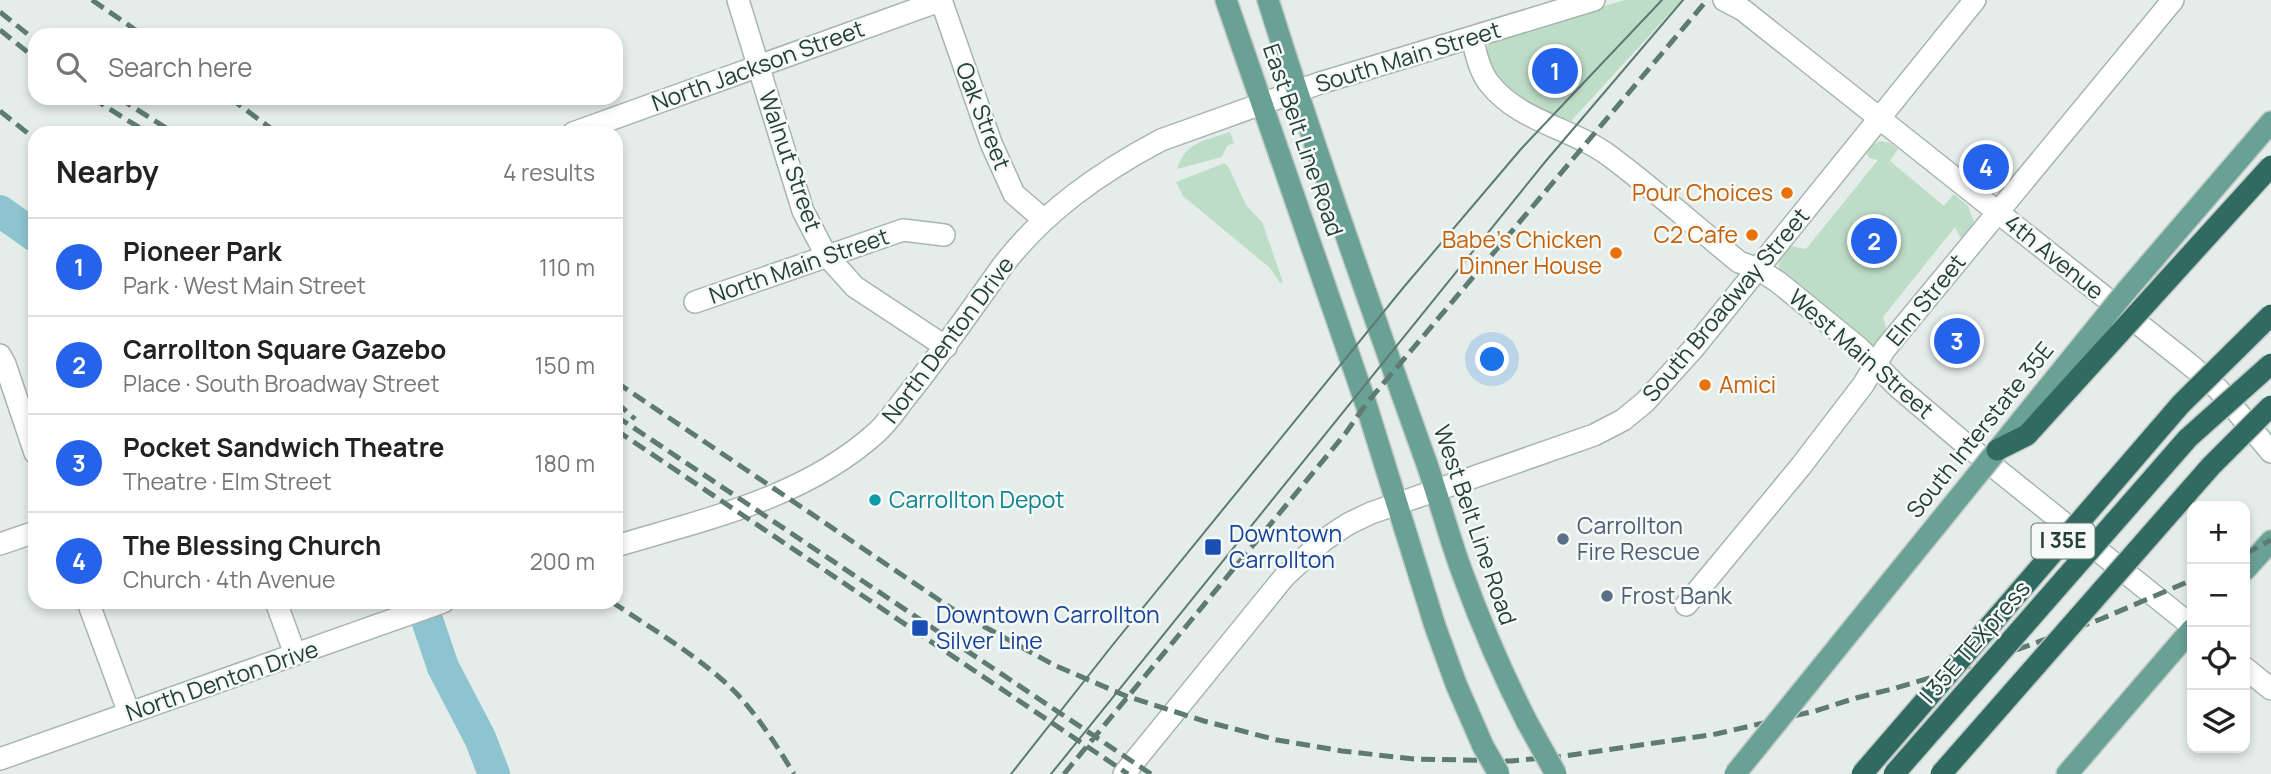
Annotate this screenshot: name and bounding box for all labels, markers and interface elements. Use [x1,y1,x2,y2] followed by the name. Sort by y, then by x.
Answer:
[647,12,868,118] street label: North Jackson Street
[1311,13,1504,99] street label: South Main Street
[28,28,623,105] search box
[1256,39,1352,240] street label: East Belt Line Road
[1532,45,1578,97] pin: 1
[52,48,90,86] icon: search
[108,49,253,85] text: Search here
[949,57,1019,174] street label: Oak Street
[752,86,830,236] street label: Walnut Street
[1963,141,2009,193] pin: 4
[56,151,159,192] text: Nearby
[503,156,595,188] text: 4 results
[1632,176,1773,208] place label: Pour Choices
[1779,185,1795,201] marker: Pour Choices
[1634,200,1816,408] street label: South Broadway Street
[1998,206,2111,306] street label: 4th Avenue
[1851,215,1897,267] pin: 2
[1653,218,1738,250] place label: C2 Cafe
[704,219,893,311] street label: North Main Street
[1442,223,1602,281] place label: Babe's Chicken Dinner House
[1744,227,1760,243] marker: C2 Cafe
[123,233,281,269] text: Pioneer Park
[1608,245,1624,261] marker: Babe's Chicken Dinner House
[1878,247,1972,352] street label: Elm Street
[874,249,1021,430] street label: North Denton Drive
[74,251,84,283] text: 1
[539,251,595,283] text: 110 m
[123,269,366,301] text: Park · West Main Street
[1782,281,1941,425] street label: West Main Street
[1934,315,1980,367] pin: 3
[123,331,446,367] text: Carrollton Square Gazebo
[1901,337,2059,523] street label: South Interstate 35E
[1475,342,1509,376] your location
[72,349,86,381] text: 2
[535,349,595,381] text: 150 m
[123,367,440,399] text: Place · South Broadway Street
[1719,368,1776,400] place label: Amici
[1697,377,1713,393] marker: Amici
[1427,420,1525,629] street label: West Belt Line Road
[123,429,444,465] text: Pocket Sandwich Theatre
[72,447,86,479] text: 3
[535,447,595,479] text: 180 m
[123,465,332,497] text: Theatre · Elm Street
[889,483,1065,515] place label: Carrollton Depot
[867,492,883,508] marker: Carrollton Depot
[2187,501,2250,753] map controls
[2187,501,2250,564] button: +
[1577,509,1700,567] place label: Carrollton Fire Rescue
[1229,517,1342,575] place label: Downtown Carrollton
[2032,524,2094,558] road number: I 35E
[123,527,381,563] text: The Blessing Church
[1555,531,1571,547] marker: Carrollton Fire Rescue
[1203,537,1223,557] marker: Downtown Carrollton
[72,545,86,577] text: 4
[530,545,595,577] text: 200 m
[123,563,335,595] text: Church · 4th Avenue
[2187,564,2250,627] button: −
[1912,573,2037,710] street label: I 35E TEXpress
[1621,579,1733,611] place label: Frost Bank
[1599,588,1615,604] marker: Frost Bank
[936,598,1160,656] place label: Downtown Carrollton Silver Line
[910,618,930,638] marker: Downtown Carrollton Silver Line
[2187,627,2250,690] button: locate
[121,632,322,728] street label: North Denton Drive
[2187,690,2250,753] button: layers

